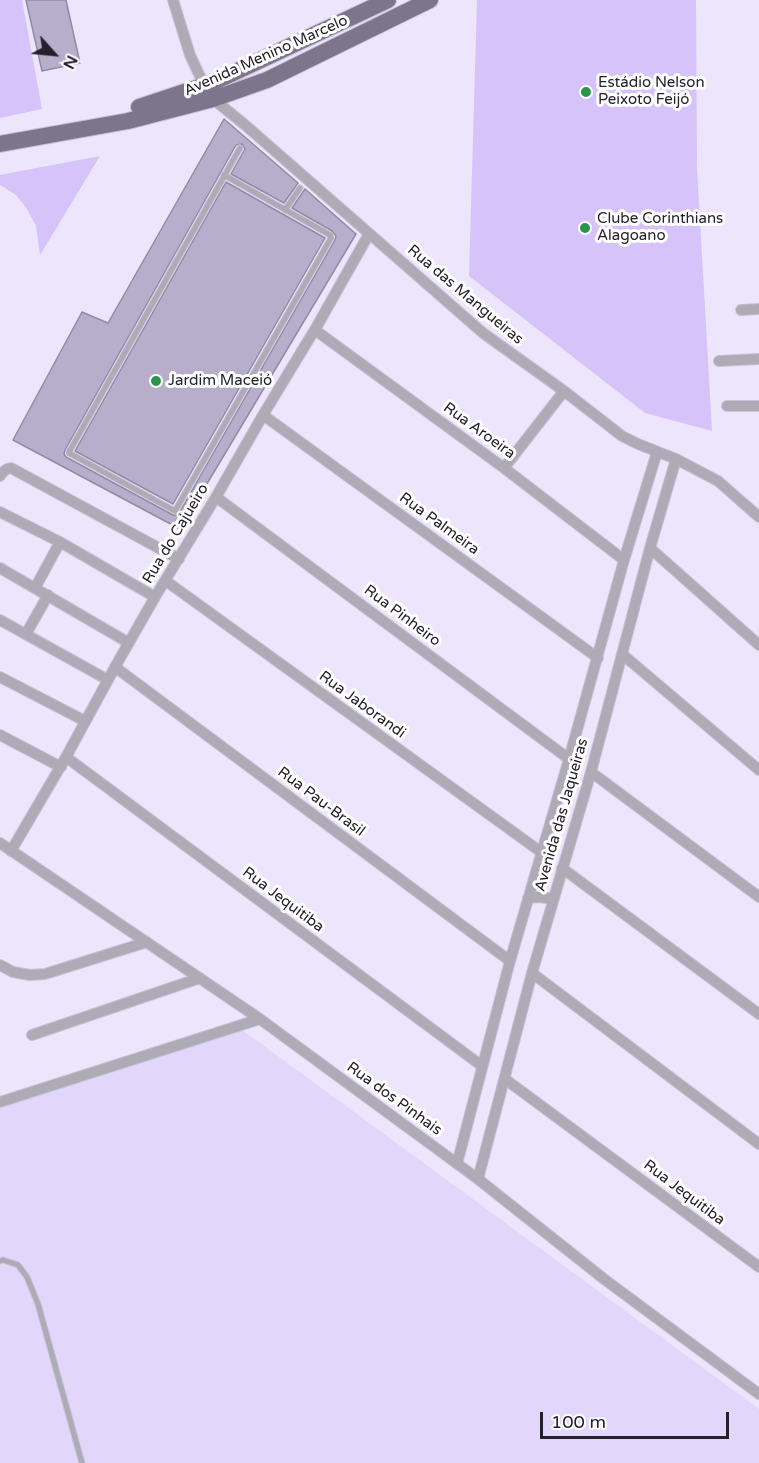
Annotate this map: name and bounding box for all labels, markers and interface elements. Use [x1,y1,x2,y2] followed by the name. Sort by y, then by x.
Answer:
[181,12,351,100] street label: Avenida Menino Marcelo
[24,24,84,84] north arrow
[58,52,82,72] text: N
[598,74,705,109] place label: Estádio Nelson Peixoto Feijó
[579,85,593,99] marker: Estádio Nelson Peixoto Feijó
[597,210,723,245] place label: Clube Corinthians Alagoano
[578,221,592,235] marker: Clube Corinthians Alagoano
[404,241,526,349] street label: Rua das Mangueiras
[168,372,272,390] place label: Jardim Maceió
[149,374,163,388] marker: Jardim Maceió
[440,399,518,463] street label: Rua Aroeira
[139,481,213,587] street label: Rua do Cajueiro
[396,489,482,559] street label: Rua Palmeira
[360,581,444,651] street label: Rua Pinheiro
[315,668,409,742] street label: Rua Jaborandi
[532,736,592,894] street label: Avenida das Jaqueiras
[274,763,368,841] street label: Rua Pau-Brasil
[239,864,327,936] street label: Rua Jequitiba
[343,1058,445,1140] street label: Rua dos Pinhais
[640,1157,728,1229] street label: Rua Jequitiba
[543,1400,732,1438] scale bar
[551,1411,606,1433] text: 100 m

